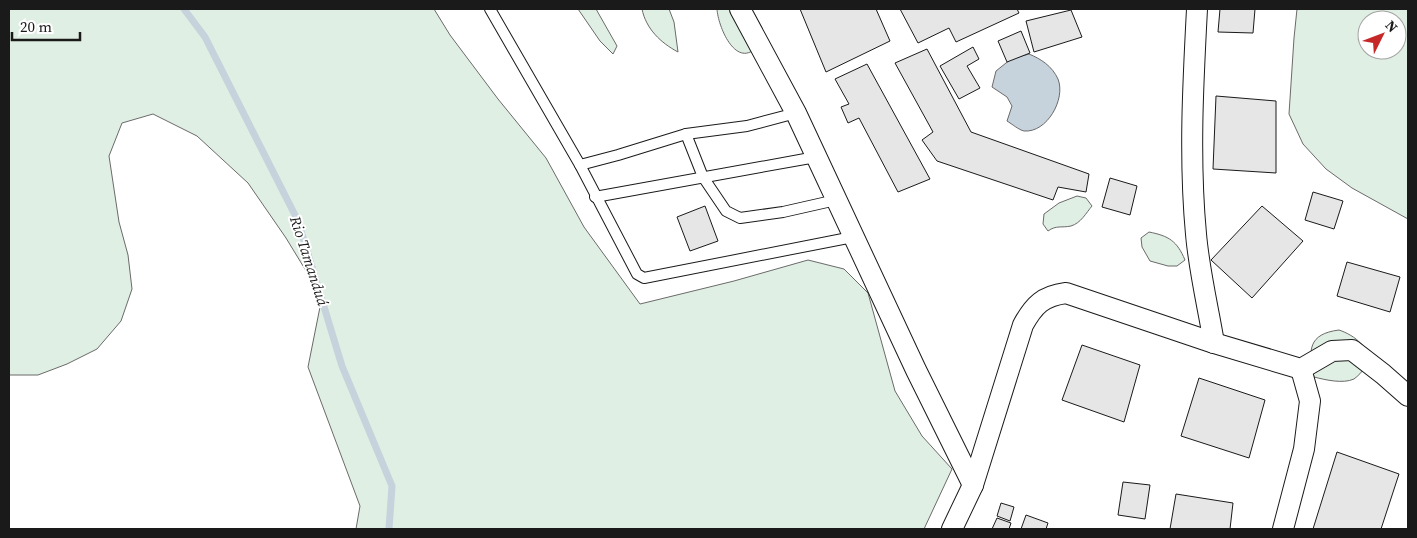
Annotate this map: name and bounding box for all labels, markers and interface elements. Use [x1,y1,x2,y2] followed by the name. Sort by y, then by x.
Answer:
[12,10,80,42] scale bar
[1357,10,1407,60] north arrow
[20,16,52,37] text: 20 m
[1381,16,1403,37] text: N
[285,212,334,309] water label: Rio Tamanduá

